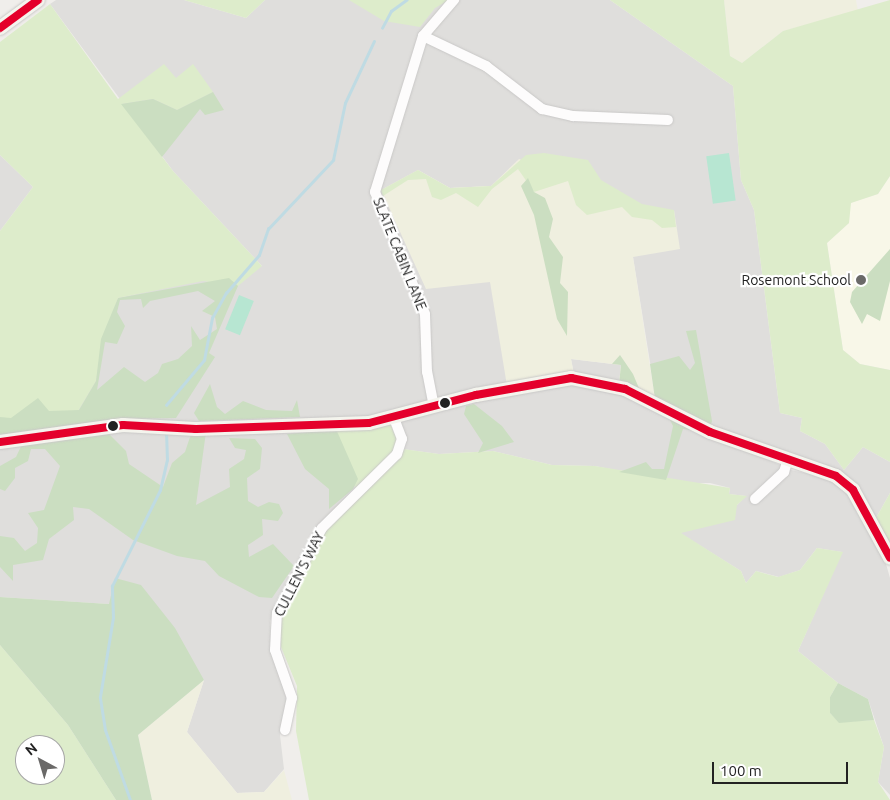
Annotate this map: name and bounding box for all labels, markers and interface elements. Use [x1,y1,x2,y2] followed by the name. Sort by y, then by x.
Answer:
[370,195,430,313] street label: SLATE CABIN LANE
[741,272,851,288] place label: Rosemont School
[855,274,867,286] marker: Rosemont School
[440,398,450,408] unlabelled marker
[108,421,118,431] unlabelled marker
[270,529,328,619] street label: CULLEN'S WAY
[15,735,65,785] north arrow
[22,740,40,759] text: N
[715,752,851,784] scale bar
[720,762,762,779] text: 100 m

